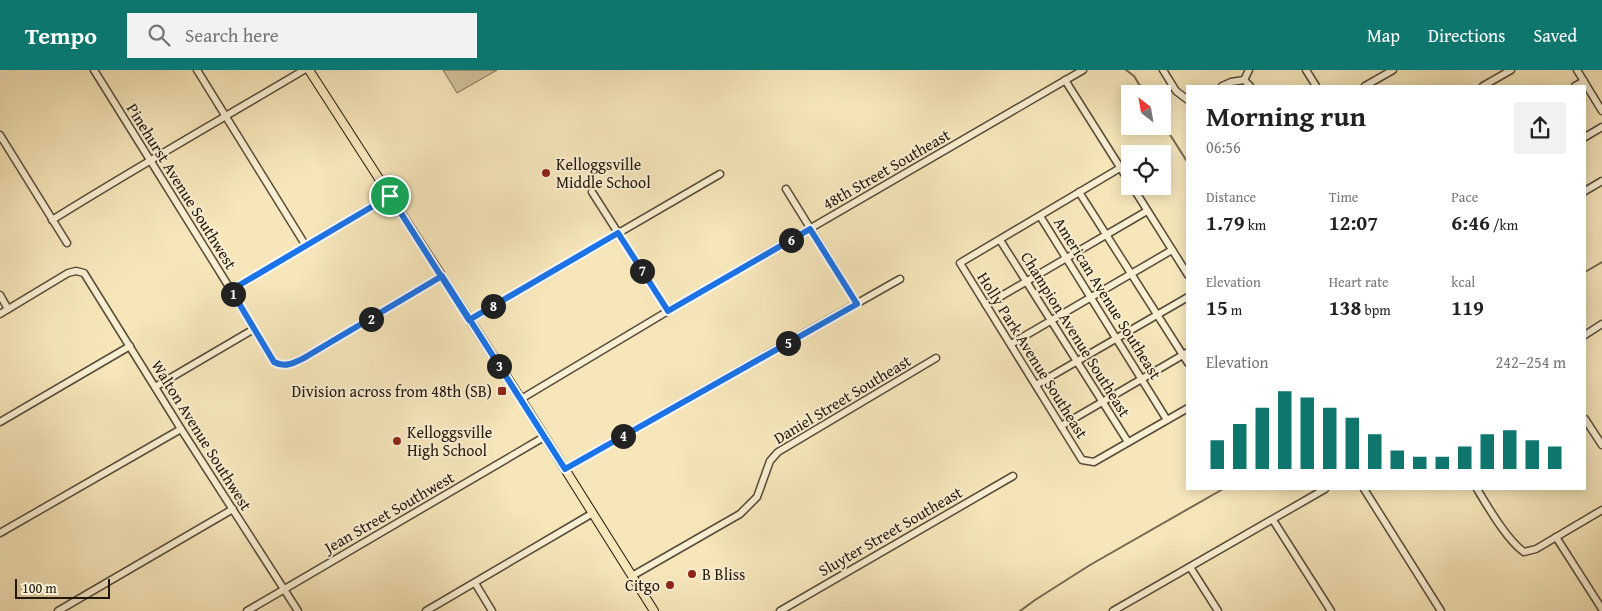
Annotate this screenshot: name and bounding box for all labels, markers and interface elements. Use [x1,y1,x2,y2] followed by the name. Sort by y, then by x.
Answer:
[127,13,477,58] search box
[25,18,97,53] text: Tempo
[145,21,173,49] icon: search
[185,21,279,49] text: Search here
[1367,22,1400,49] text: Map
[1428,22,1505,49] text: Directions
[1533,22,1577,49] text: Saved
[1121,85,1171,135] north arrow
[1121,85,1171,195] map controls
[1206,95,1366,136] text: Morning run
[121,98,243,274] street label: Pinehurst Avenue Southwest
[1514,102,1566,154] button: share
[818,122,955,215] street label: 48th Street Southeast
[1206,135,1241,159] text: 06:56
[1121,145,1171,195] button: locate
[556,152,651,194] place label: Kelloggsville Middle School
[540,167,552,179] marker: Kelloggsville Middle School
[369,175,411,217] pin
[376,182,404,210] icon: arrive
[1206,187,1256,207] text: Distance
[1329,187,1358,207] text: Time
[1451,187,1478,207] text: Pace
[1206,207,1245,238] text: 1.79
[1329,207,1378,238] text: 12:07
[1451,207,1490,238] text: 6:46
[1048,212,1168,384] street label: American Avenue Southeast
[1245,215,1266,235] text: km
[1490,215,1518,235] text: /km
[778,228,804,252] pin: 6
[788,230,795,250] text: 6
[1015,247,1137,422] street label: Champion Avenue Southeast
[630,258,654,284] pin: 7
[639,261,646,281] text: 7
[972,267,1094,443] street label: Holly Park Avenue Southeast
[1206,272,1261,292] text: Elevation
[1329,272,1389,292] text: Heart rate
[1451,272,1475,292] text: kcal
[220,282,246,306] pin: 1
[230,284,237,304] text: 1
[1206,292,1228,323] text: 15
[1329,292,1361,323] text: 138
[1451,292,1484,323] text: 119
[480,294,506,318] pin: 8
[490,296,497,316] text: 8
[1228,300,1242,320] text: m
[1361,300,1391,320] text: bpm
[358,306,384,332] pin: 2
[368,309,375,329] text: 2
[776,330,800,356] pin: 5
[785,333,792,353] text: 5
[769,348,916,450] street label: Daniel Street Southeast
[1206,350,1269,374] text: Elevation
[1496,350,1566,374] text: 242–254 m
[486,354,512,378] pin: 3
[146,355,258,515] street label: Walton Avenue Southwest
[496,356,503,376] text: 3
[291,379,492,403] place label: Division across from 48th (SB)
[496,385,508,397] marker: Division across from 48th (SB)
[407,420,492,462] place label: Kelloggsville High School
[610,424,636,448] pin: 4
[620,426,627,446] text: 4
[391,435,403,447] marker: Kelloggsville High School
[318,465,459,560] street label: Jean Street Southwest
[814,480,967,582] street label: Sluyter Street Southeast
[702,562,745,586] place label: B Bliss
[686,568,698,580] marker: B Bliss
[625,573,660,597] place label: Citgo
[15,576,110,599] scale bar
[22,578,57,598] text: 100 m
[664,579,676,591] marker: Citgo

